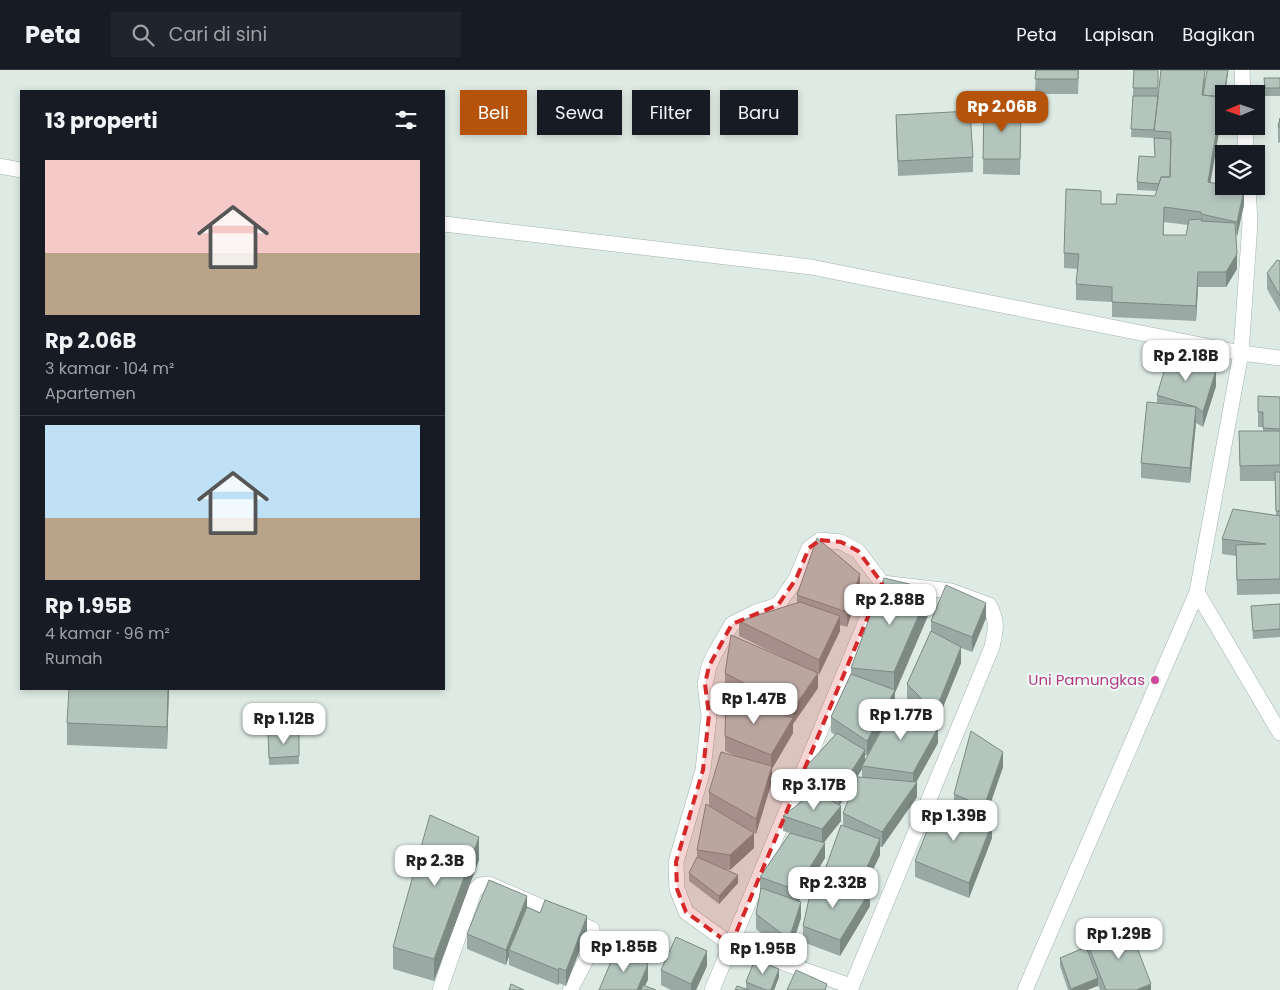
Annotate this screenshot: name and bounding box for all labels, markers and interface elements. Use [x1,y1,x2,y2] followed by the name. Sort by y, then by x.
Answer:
[111,12,461,57] search box
[25,18,81,51] text: Peta
[129,21,157,49] icon: search
[169,21,267,48] text: Cari di sini
[1016,22,1057,47] text: Peta
[1085,22,1154,47] text: Lapisan
[1182,22,1255,47] text: Bagikan
[1215,85,1265,135] north arrow
[1215,85,1265,195] map controls
[460,90,527,135] chip: Beli
[537,90,622,135] chip: Sewa
[632,90,710,135] chip: Filter
[720,90,798,135] chip: Baru
[950,90,1054,133] pin: Rp 2.06B
[967,95,1037,118] text: Rp 2.06B
[45,106,158,135] text: 13 properti
[392,106,420,134] icon: filters
[1215,145,1265,195] button: layers
[188,192,278,282] icon: home
[45,326,136,355] text: Rp 2.06B
[1134,340,1238,382] pin: Rp 2.18B
[1153,344,1219,367] text: Rp 2.18B
[45,357,174,380] text: 3 kamar · 104 m²
[45,382,136,405] text: Apartemen
[188,458,278,548] icon: home
[838,584,942,626] pin: Rp 2.88B
[855,588,925,611] text: Rp 2.88B
[45,591,132,620] text: Rp 1.95B
[45,622,170,645] text: 4 kamar · 96 m²
[45,647,103,670] text: Rumah
[1028,669,1145,690] place label: Uni Pamungkas
[1149,674,1161,686] marker: Uni Pamungkas
[702,682,806,725] pin: Rp 1.47B
[721,687,787,710] text: Rp 1.47B
[849,698,953,741] pin: Rp 1.77B
[232,702,336,745] pin: Rp 1.12B
[870,703,932,726] text: Rp 1.77B
[254,707,314,730] text: Rp 1.12B
[762,768,866,811] pin: Rp 3.17B
[782,773,846,796] text: Rp 3.17B
[902,800,1006,842] pin: Rp 1.39B
[921,804,987,827] text: Rp 1.39B
[389,844,481,887] pin: Rp 2.3B
[406,849,464,872] text: Rp 2.3B
[781,866,885,909] pin: Rp 2.32B
[799,871,867,894] text: Rp 2.32B
[1067,918,1171,960] pin: Rp 1.29B
[1087,922,1151,945] text: Rp 1.29B
[572,930,676,973] pin: Rp 1.85B
[711,932,815,975] pin: Rp 1.95B
[591,935,657,958] text: Rp 1.85B
[730,937,796,960] text: Rp 1.95B

